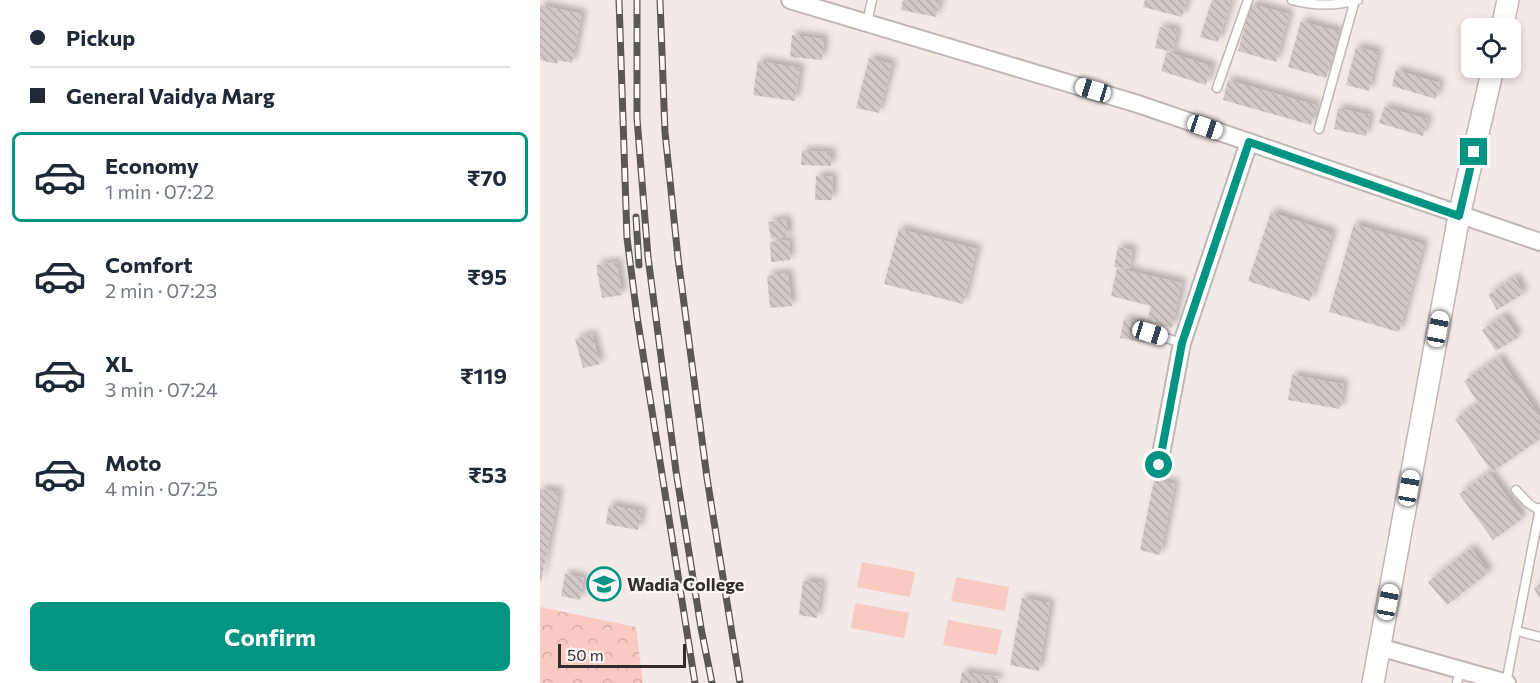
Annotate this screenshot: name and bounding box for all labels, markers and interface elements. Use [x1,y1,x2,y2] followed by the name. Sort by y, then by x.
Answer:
[1461,18,1521,78] map controls
[1461,18,1521,78] button: locate
[66,24,135,51] text: Pickup
[1073,76,1113,104] car
[66,82,275,109] text: General Vaidya Marg
[1185,113,1225,141] car
[1460,138,1487,165] route end
[33,150,87,204] icon: car
[105,152,199,179] text: Economy
[467,164,507,191] text: ₹70
[105,179,214,203] text: 1 min · 07:22
[33,249,87,303] icon: car
[105,251,193,278] text: Comfort
[467,263,507,290] text: ₹95
[105,278,217,302] text: 2 min · 07:23
[1426,310,1450,348] car
[1130,319,1170,347] car
[33,348,87,402] icon: car
[105,350,133,377] text: XL
[460,362,507,389] text: ₹119
[105,377,218,401] text: 3 min · 07:24
[33,447,87,501] icon: car
[105,449,161,476] text: Moto
[1145,451,1172,478] route start
[468,461,507,488] text: ₹53
[1397,469,1421,507] car
[105,476,218,500] text: 4 min · 07:25
[586,566,622,602] school or university icon: Wadia College
[627,573,744,595] place label: Wadia College
[1376,583,1400,621] car
[30,602,510,671] button: Confirm
[558,641,686,668] scale bar
[567,645,604,664] text: 50 m

